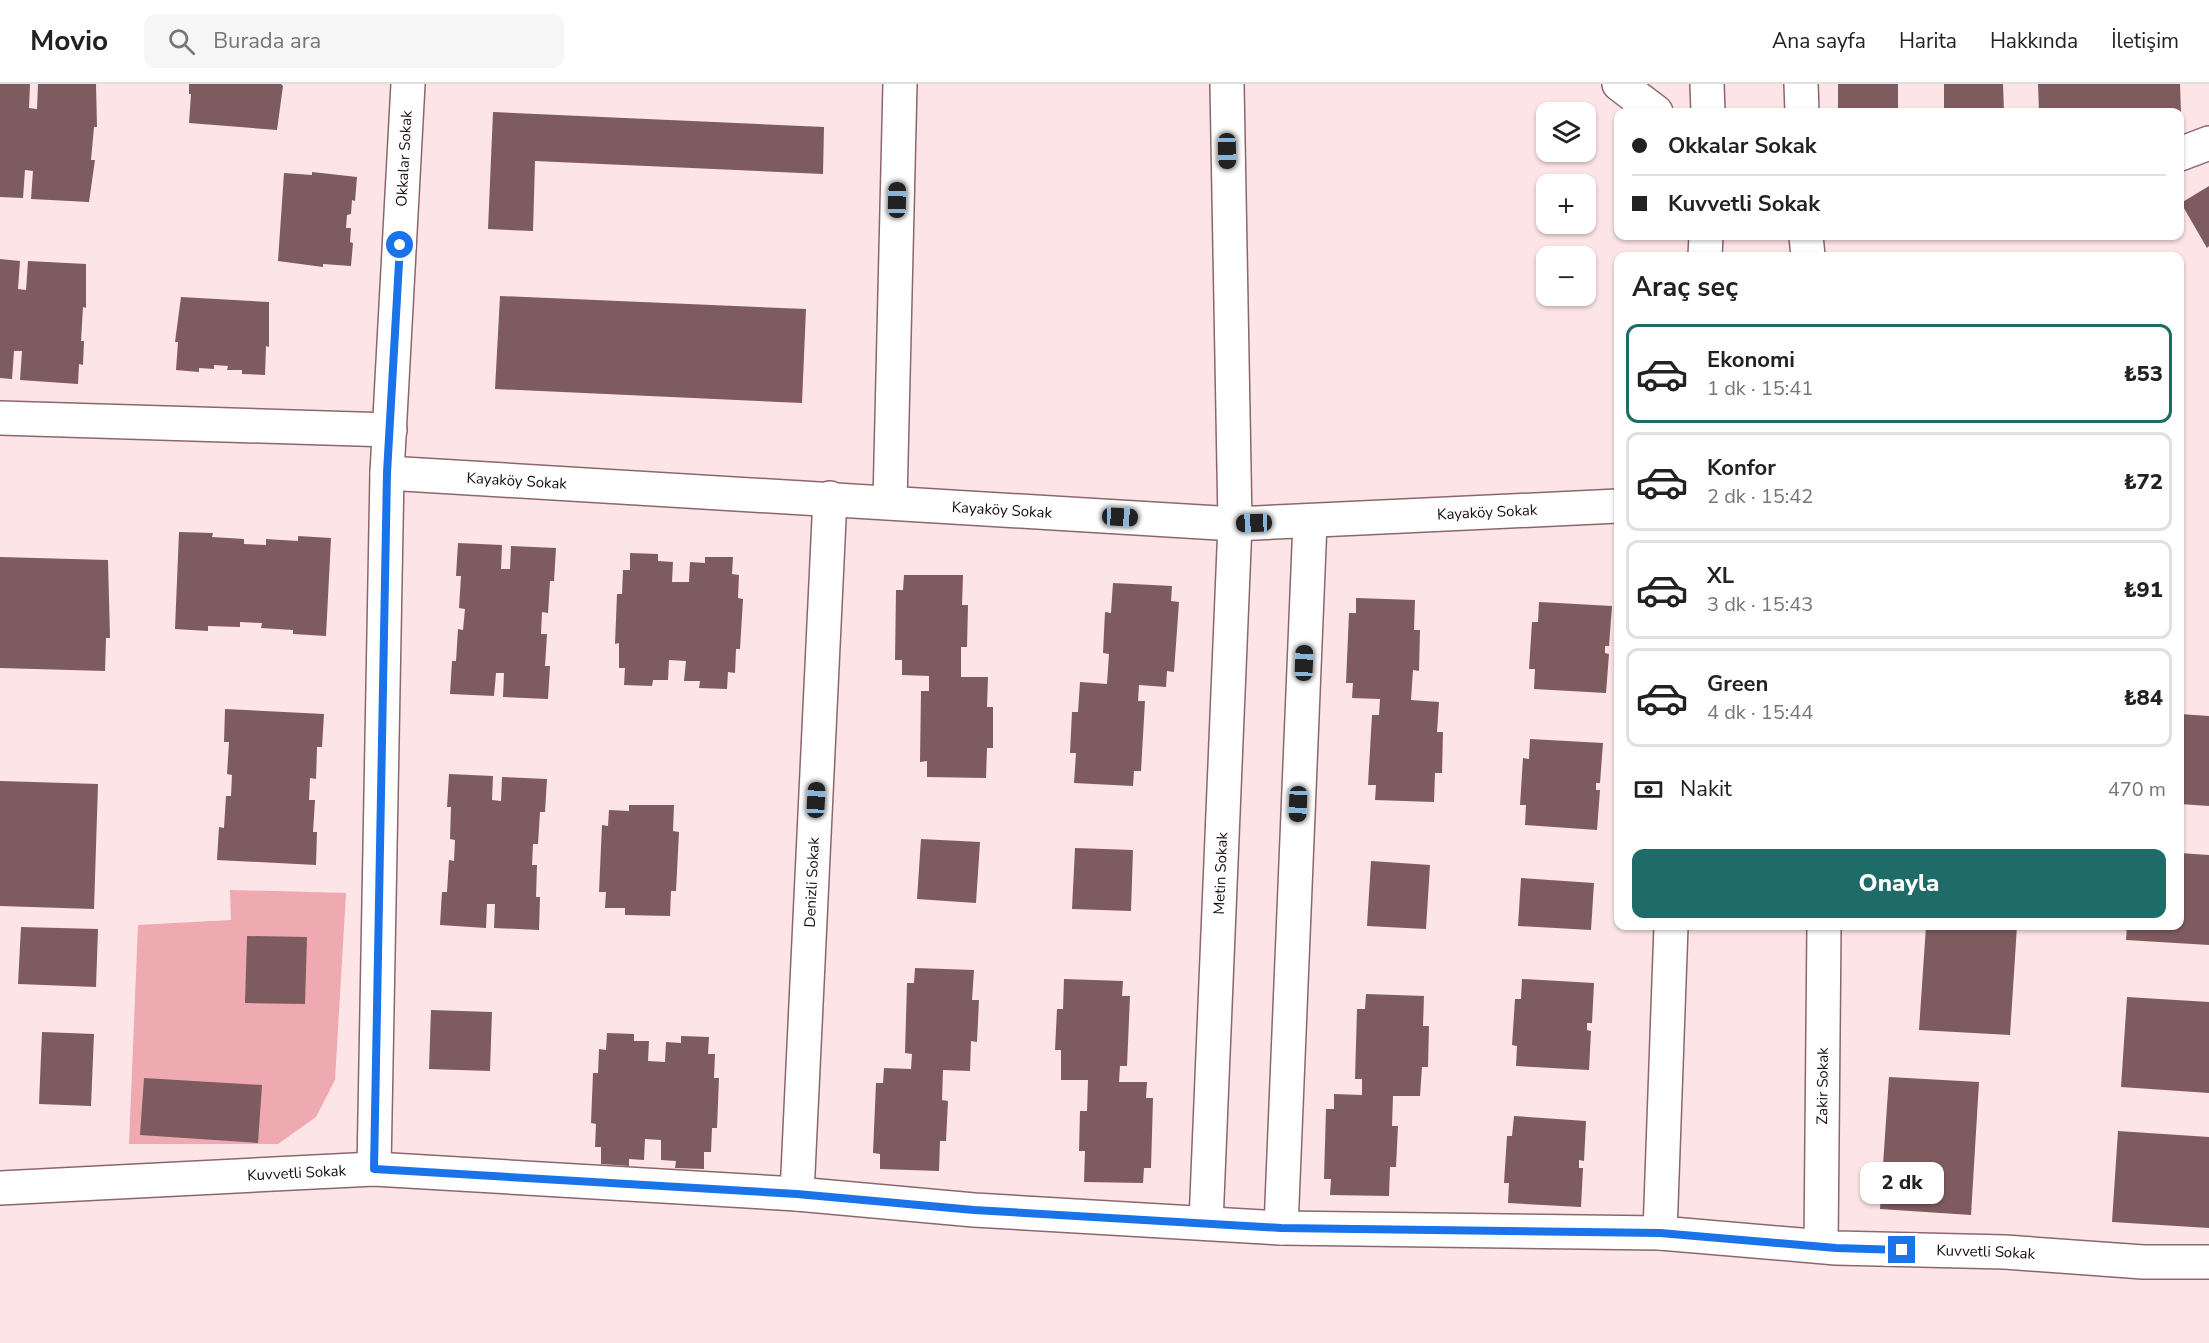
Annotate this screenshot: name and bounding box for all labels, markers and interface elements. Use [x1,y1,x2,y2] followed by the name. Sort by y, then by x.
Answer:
[144,14,564,68] search box
[30,22,108,60] text: Movio
[165,25,198,58] icon: search
[213,26,321,56] text: Burada ara
[1772,27,1866,55] text: Ana sayfa
[1899,27,1957,55] text: Harita
[1990,27,2078,55] text: Hakkında
[2111,27,2179,55] text: İletişim
[1536,102,1596,306] map controls
[1536,102,1596,162] button: layers
[391,109,417,207] street label: Okkalar Sokak
[1668,131,1816,161] text: Okkalar Sokak
[1218,133,1236,169] car
[1536,174,1596,234] button: +
[888,182,906,218] car
[1668,189,1820,219] text: Kuvvetli Sokak
[386,231,413,258] route start
[1536,246,1596,306] button: −
[1632,269,1738,306] text: Araç seç
[1707,345,1795,375] text: Ekonomi
[1635,347,1689,401] icon: car
[2123,359,2163,389] text: ₺53
[1707,375,1813,402] text: 1 dk · 15:41
[1707,453,1776,483] text: Konfor
[1635,455,1689,509] icon: car
[2123,467,2163,497] text: ₺72
[466,468,568,494] street label: Kayaköy Sokak
[1707,483,1813,510] text: 2 dk · 15:42
[951,497,1053,523] street label: Kayaköy Sokak
[1437,500,1538,524] street label: Kayaköy Sokak
[1102,507,1138,527] car
[1236,513,1272,533] car
[1707,561,1734,591] text: XL
[1635,563,1689,617] icon: car
[2123,575,2163,605] text: ₺91
[1707,591,1813,618] text: 3 dk · 15:43
[1294,645,1314,681] car
[1707,669,1768,699] text: Green
[1635,671,1689,725] icon: car
[2123,683,2163,713] text: ₺84
[1707,699,1813,726] text: 4 dk · 15:44
[1632,773,1665,806] icon: cash
[1680,774,1732,804] text: Nakit
[2108,776,2166,803] text: 470 m
[806,782,826,818] car
[1288,786,1308,822] car
[1209,831,1232,915] street label: Metin Sokak
[800,836,824,928] street label: Denizli Sokak
[1632,849,2166,918] button: Onayla
[1812,1047,1833,1125] street label: Zakir Sokak
[247,1160,347,1185] street label: Kuvvetli Sokak
[1860,1163,1944,1205] callout: 2 dk
[1882,1169,1922,1196] text: 2 dk
[1888,1236,1915,1263] route end
[1936,1240,2036,1264] street label: Kuvvetli Sokak

